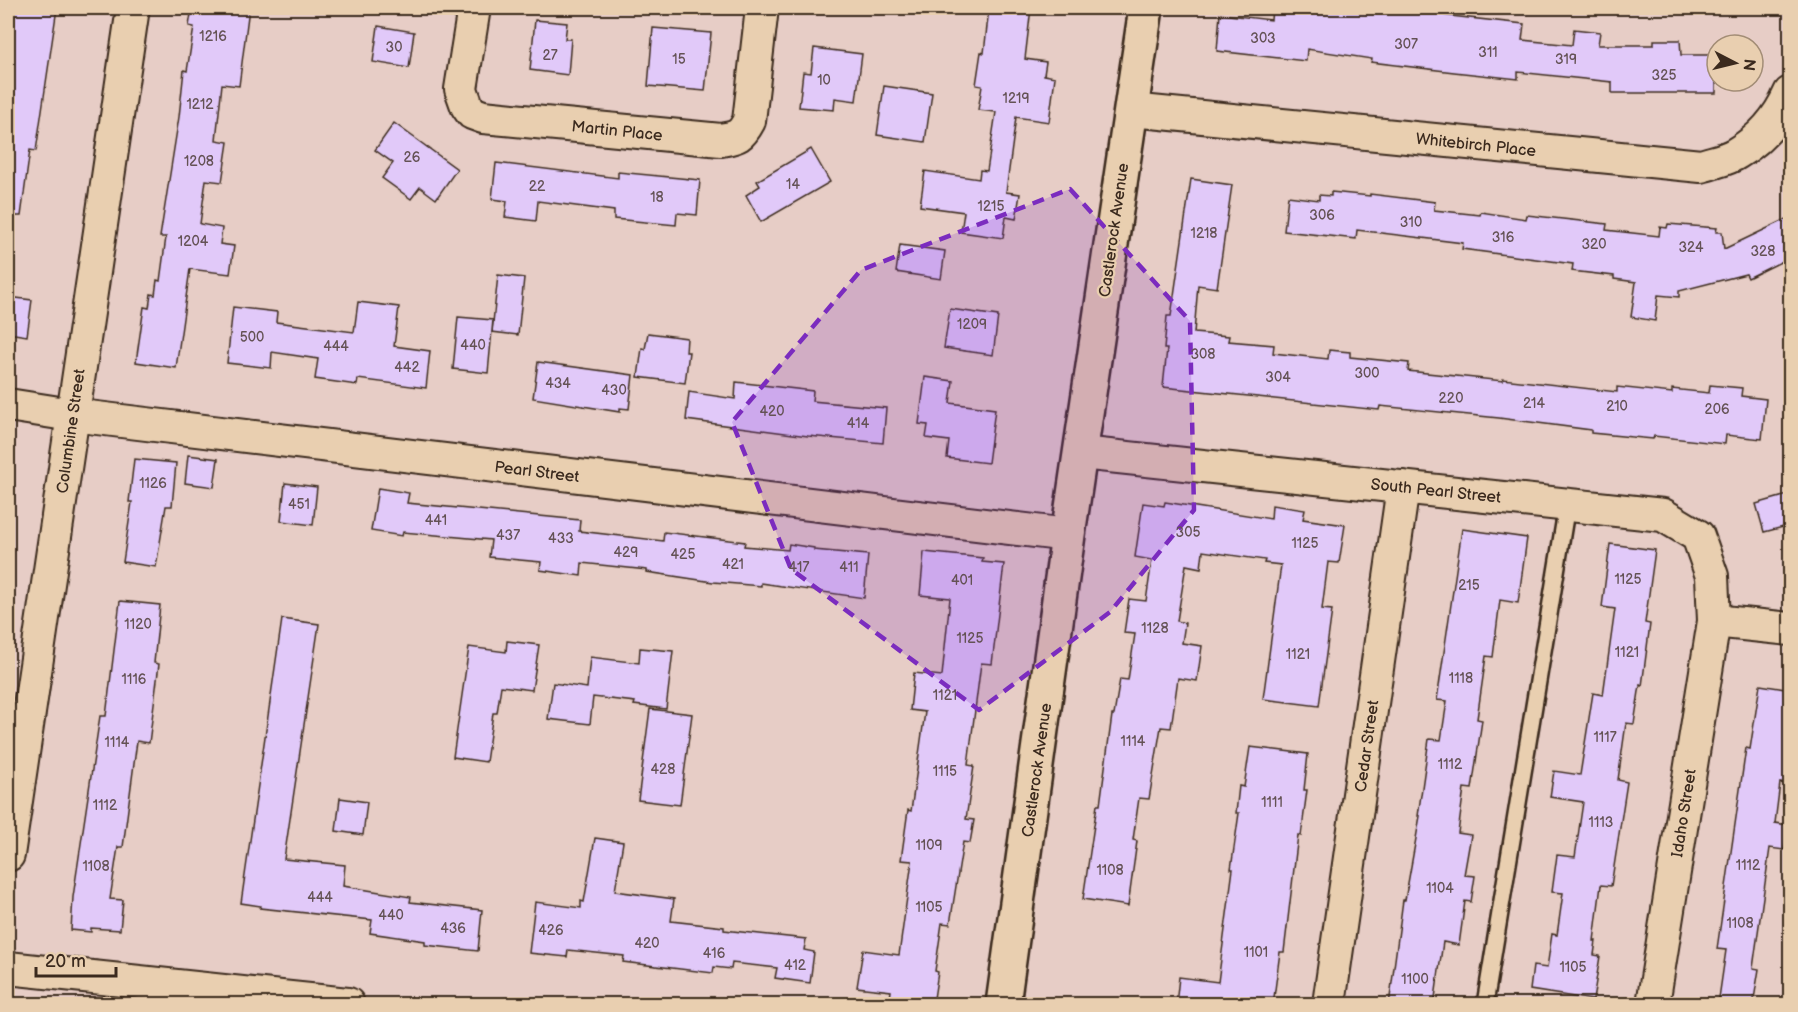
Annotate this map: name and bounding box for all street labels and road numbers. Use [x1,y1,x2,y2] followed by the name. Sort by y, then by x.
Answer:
[570,117,664,146] street label: Martin Place
[1415,130,1537,161] street label: Whitebirch Place
[1096,161,1133,298] street label: Castlerock Avenue
[53,368,90,495] street label: Columbine Street
[493,458,580,487] street label: Pearl Street
[1370,475,1502,508] street label: South Pearl Street
[1352,699,1383,793] street label: Cedar Street
[1019,701,1056,838] street label: Castlerock Avenue
[1668,768,1701,859] street label: Idaho Street

